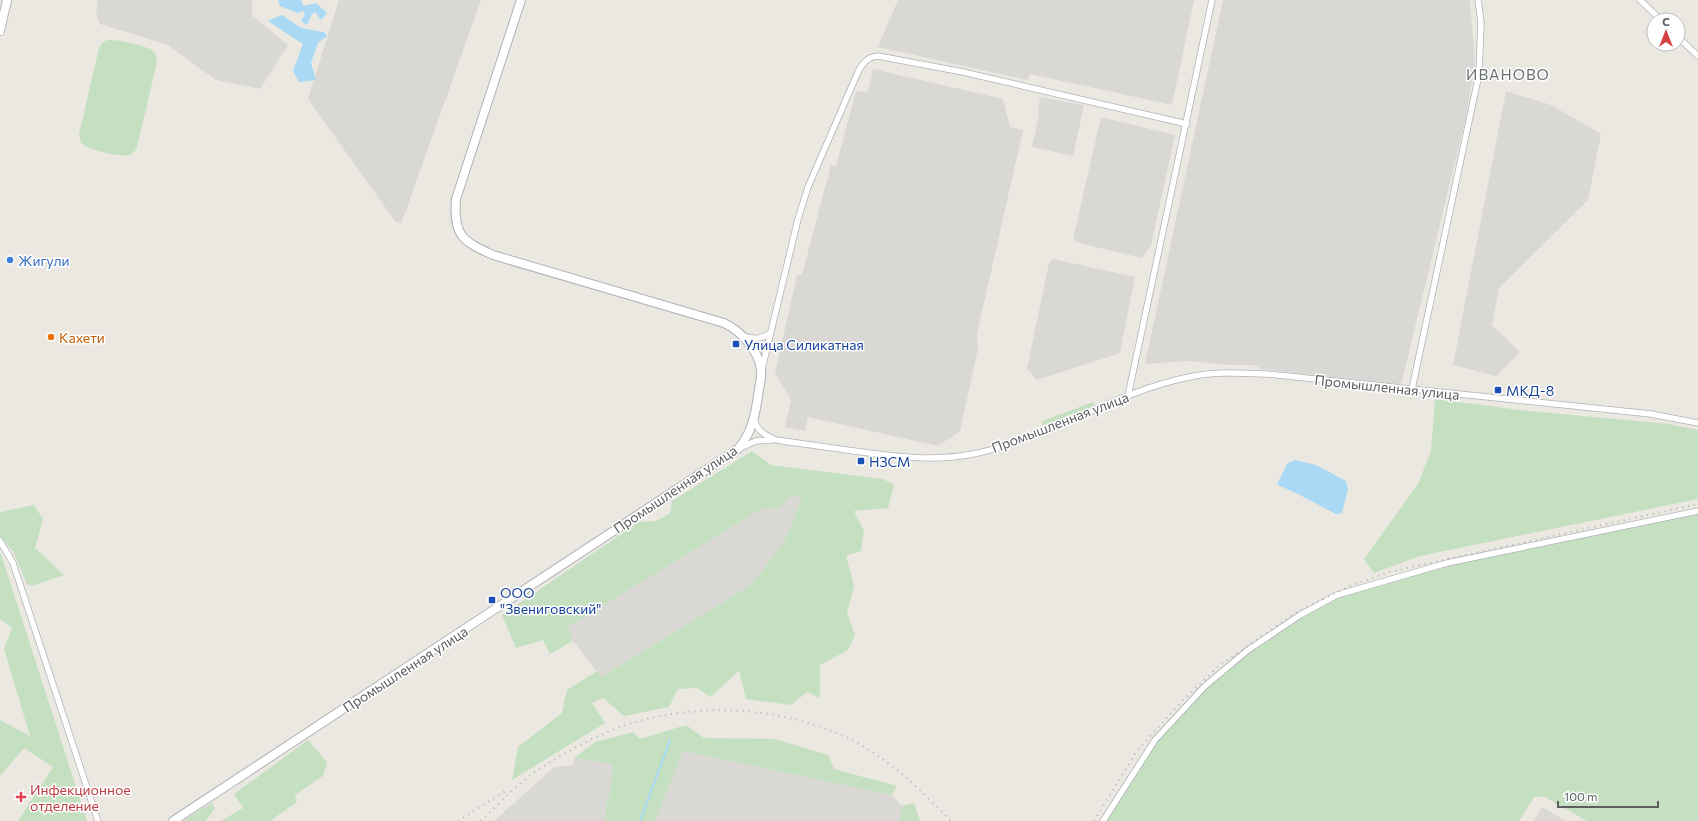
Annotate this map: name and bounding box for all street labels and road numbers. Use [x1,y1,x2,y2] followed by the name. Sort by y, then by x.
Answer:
[1314,371,1460,403] street label: Промышленная улица
[989,388,1131,456] street label: Промышленная улица
[610,441,740,537] street label: Промышленная улица
[339,622,471,716] street label: Промышленная улица

